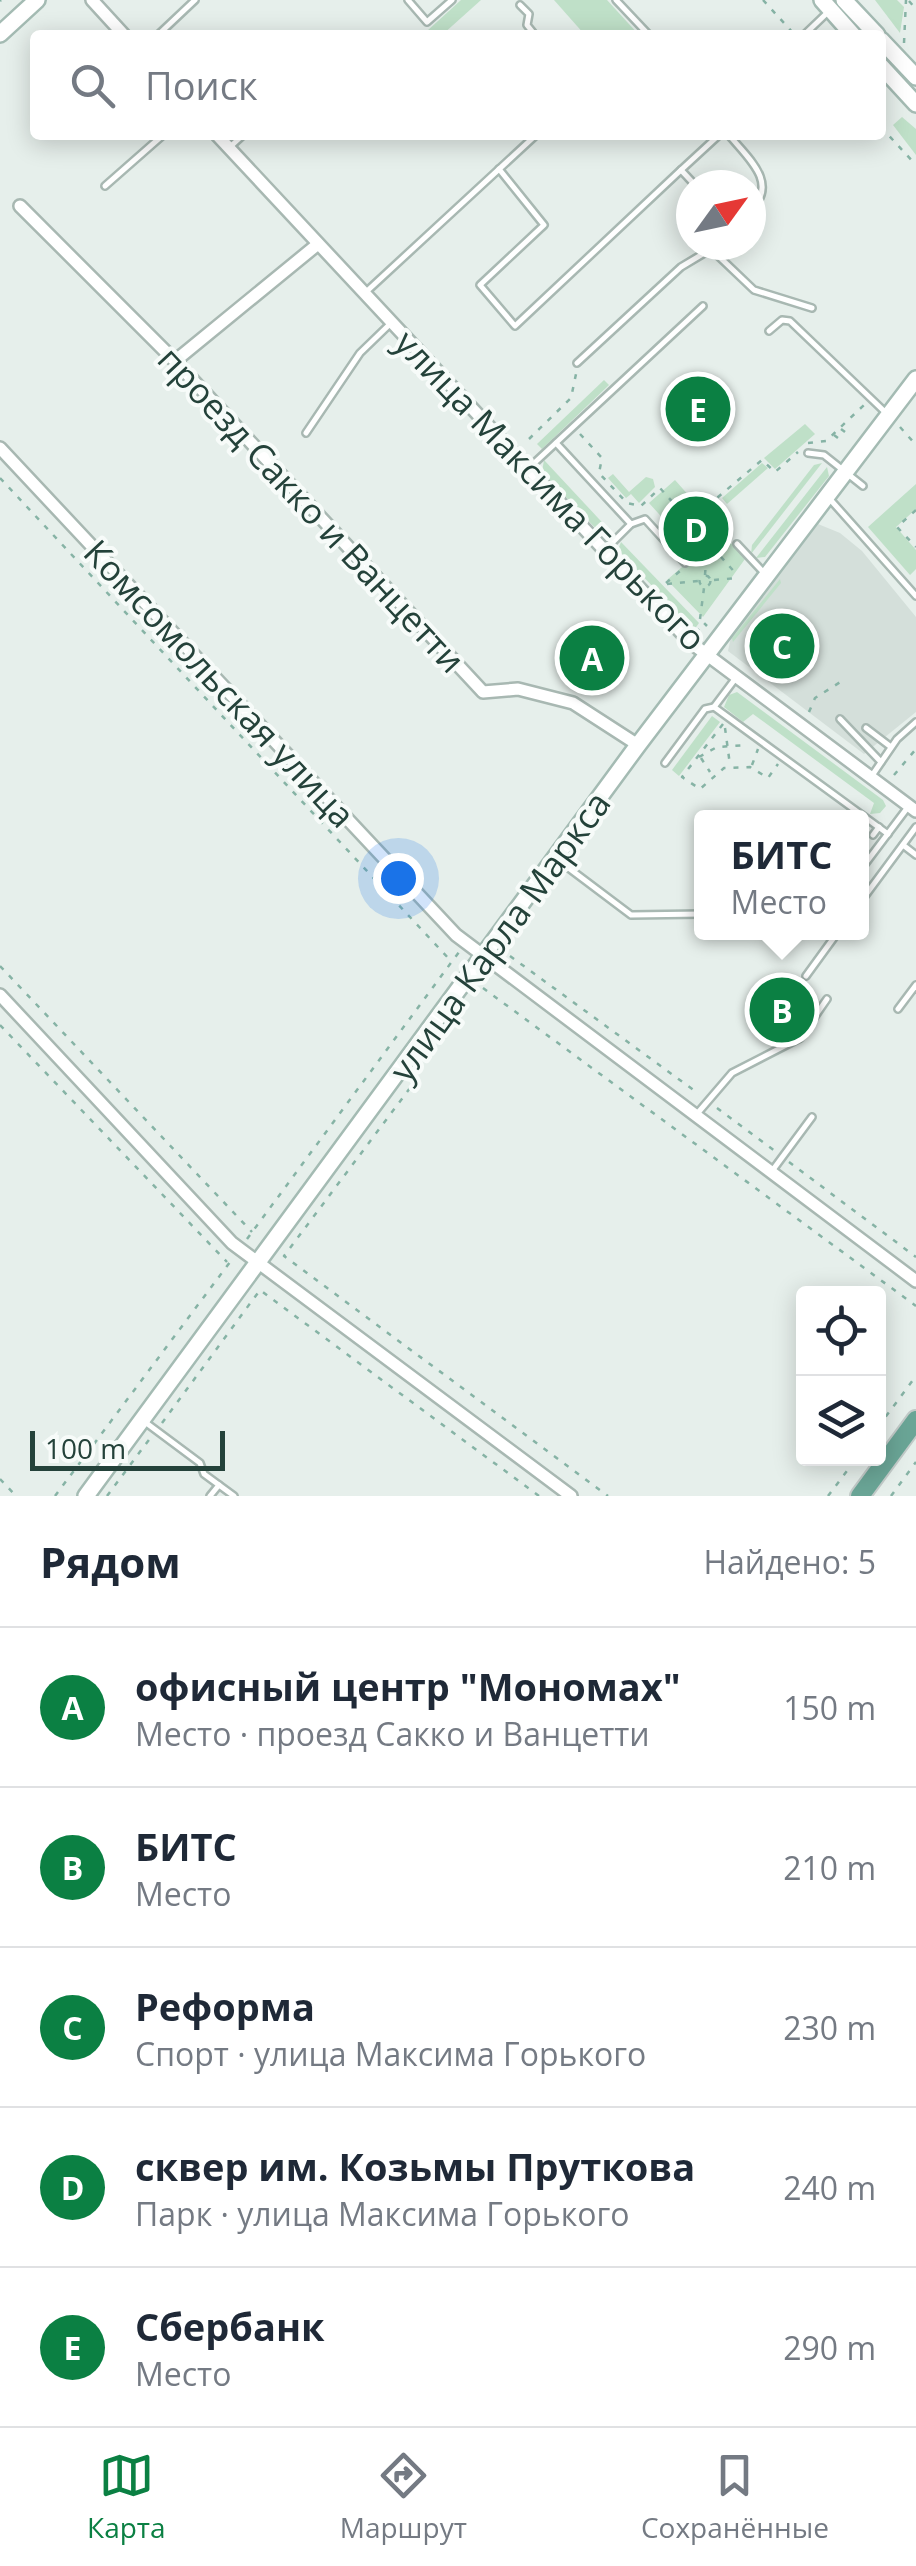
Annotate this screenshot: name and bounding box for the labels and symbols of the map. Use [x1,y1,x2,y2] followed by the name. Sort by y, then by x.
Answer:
[676,170,766,260] north arrow
[385,319,717,661] street label: улица Максима Горького
[148,336,476,682] street label: проезд Сакко и Ванцетти
[666,372,730,446] pin: E
[664,492,728,566] pin: D
[74,529,366,837] street label: Комсомольская улица
[750,608,814,684] pin: C
[560,620,624,696] pin: A
[378,782,620,1090] street label: улица Карла Маркса
[373,853,424,904] your location
[750,972,814,1048] pin: B
[30,1426,225,1471] scale bar

